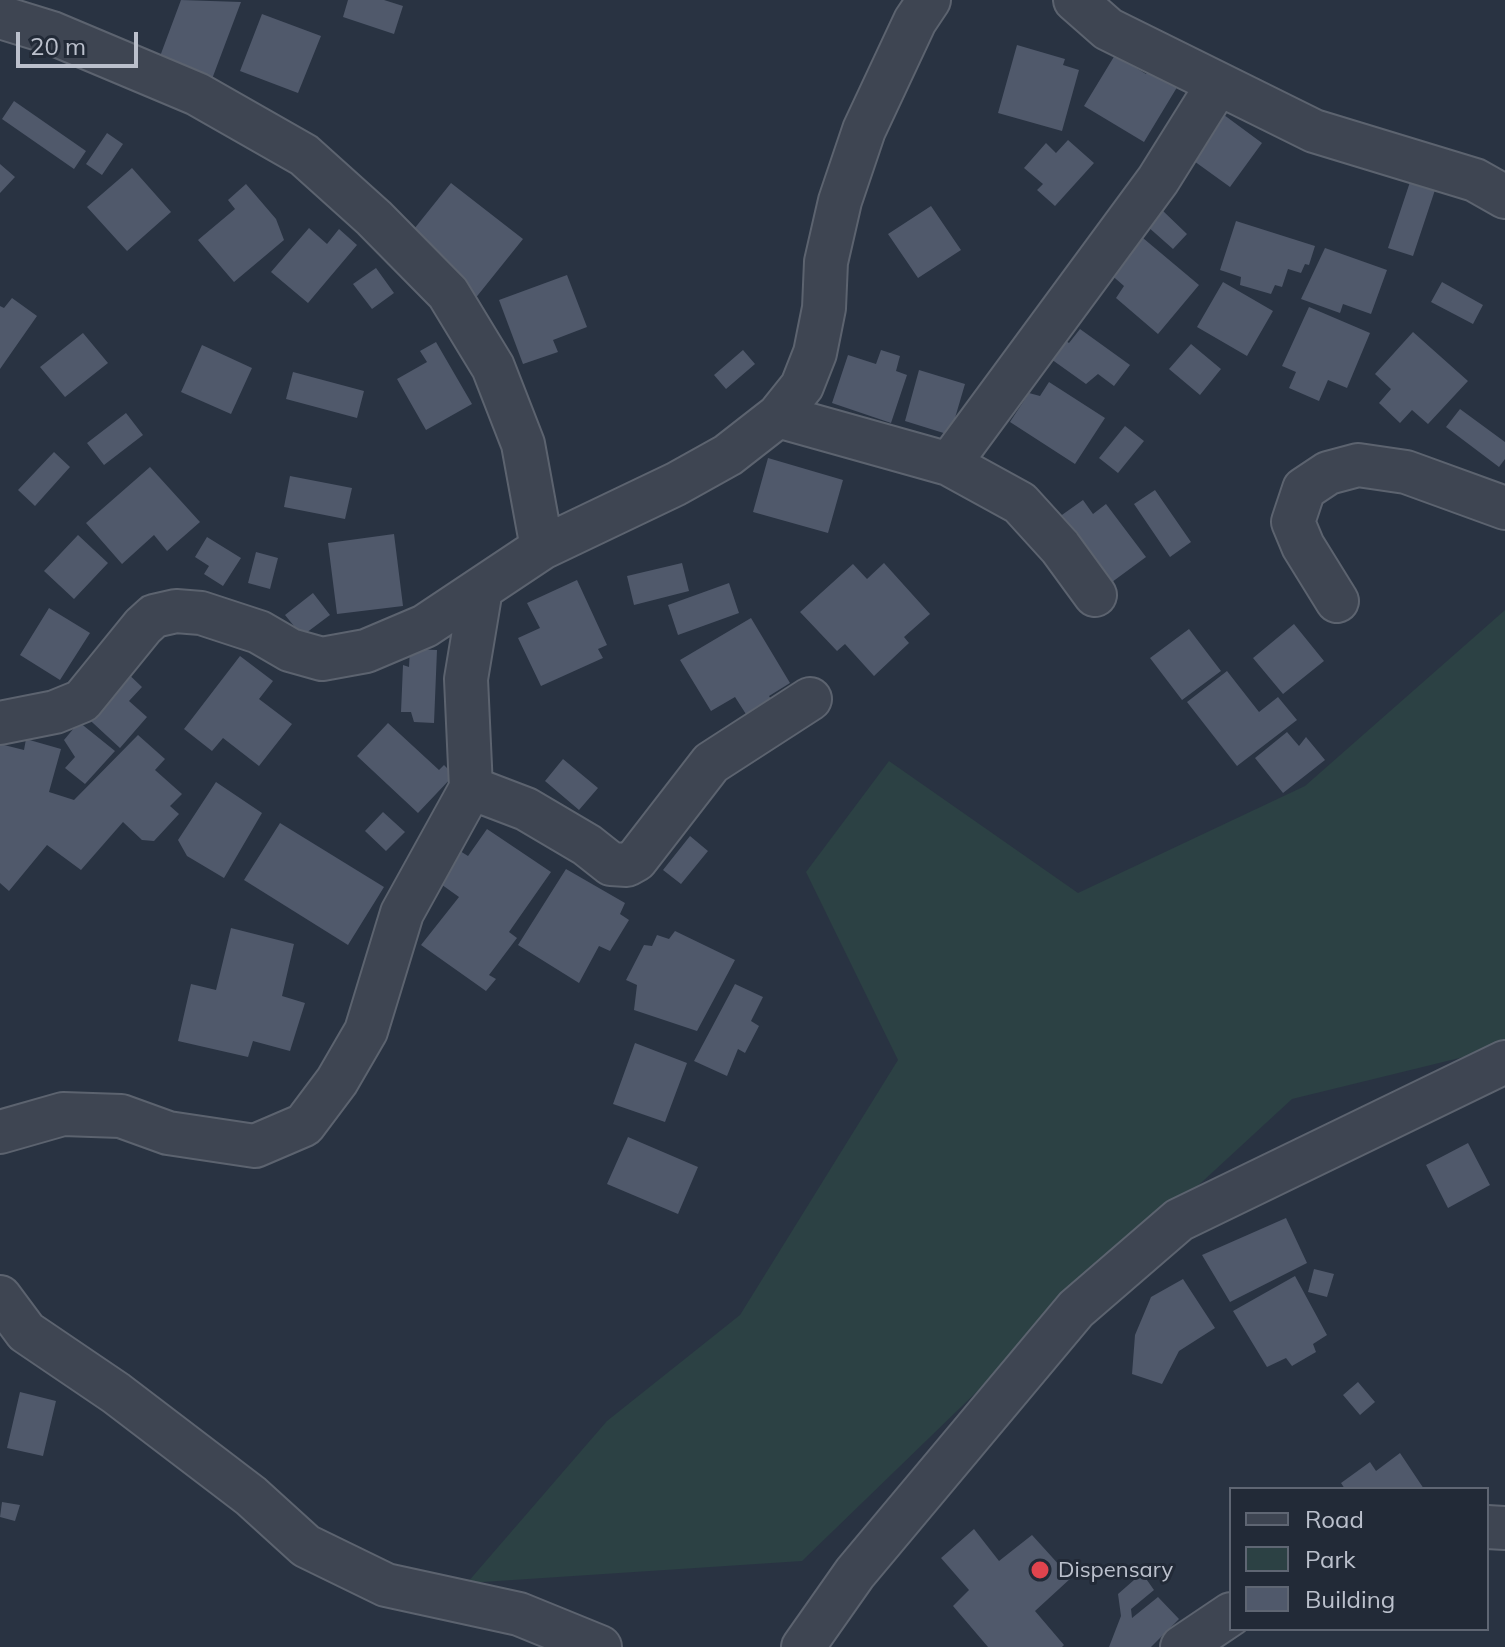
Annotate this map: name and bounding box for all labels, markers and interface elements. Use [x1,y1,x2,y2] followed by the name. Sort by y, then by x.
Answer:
[20,16,142,66] scale bar
[30,31,86,61] text: 20 m
[1229,1487,1489,1631] legend
[1305,1504,1364,1534] text: Road
[1305,1544,1356,1574] text: Park
[1058,1557,1173,1583] place label: Dispensary
[1029,1559,1051,1581] marker: Dispensary
[1305,1584,1395,1614] text: Building

